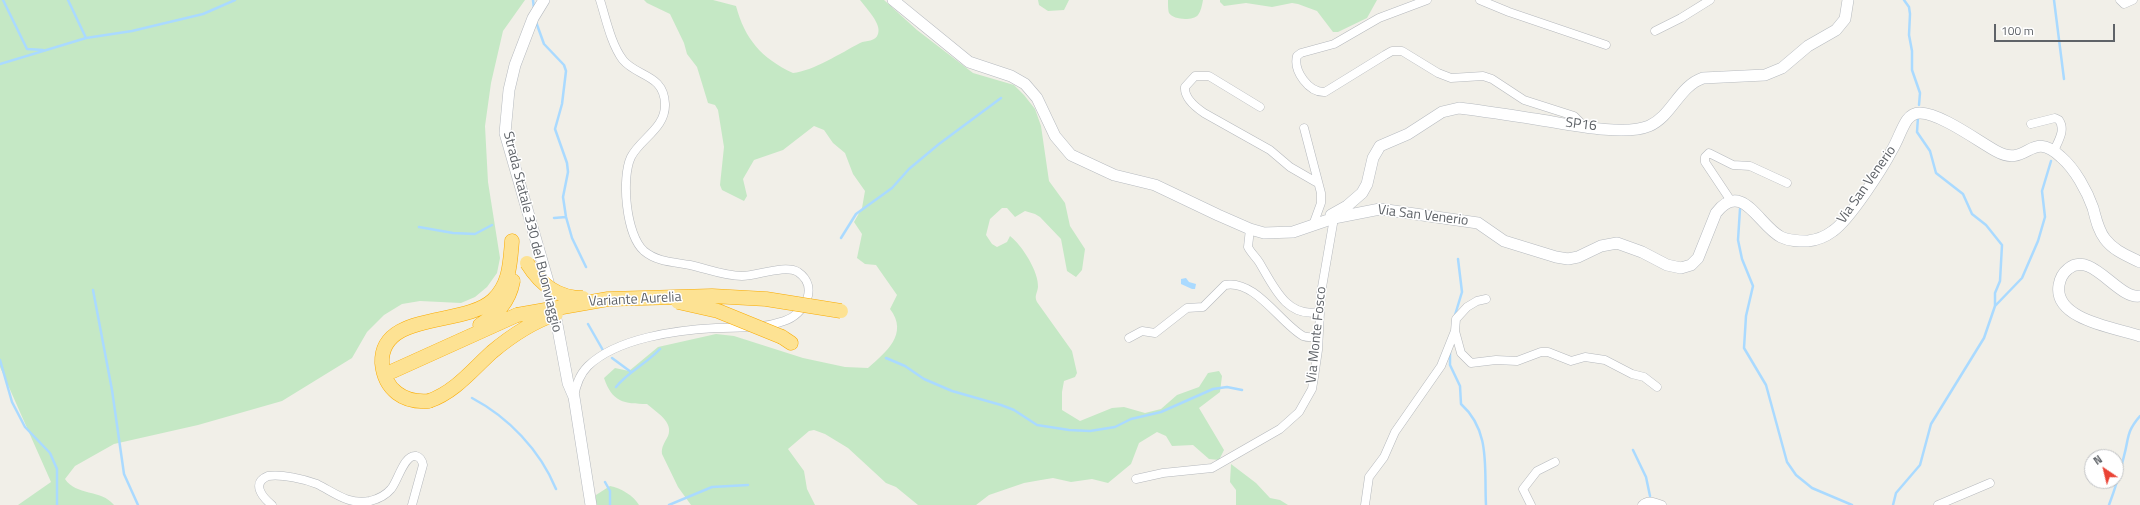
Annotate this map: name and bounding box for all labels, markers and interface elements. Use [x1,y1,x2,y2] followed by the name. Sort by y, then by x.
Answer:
[1996,16,2117,42] scale bar
[2001,21,2034,40] text: 100 m
[1564,115,1598,135] street label: SP16
[499,130,565,334] street label: Strada Statale 330 del Buonviaggio
[1834,143,1900,227] street label: Via San Venerio
[1377,202,1469,230] street label: Via San Venerio
[1304,286,1330,384] street label: Via Monte Fosco
[588,289,682,311] street label: Variante Aurelia
[2084,449,2124,489] north arrow
[2090,451,2105,469] text: N

